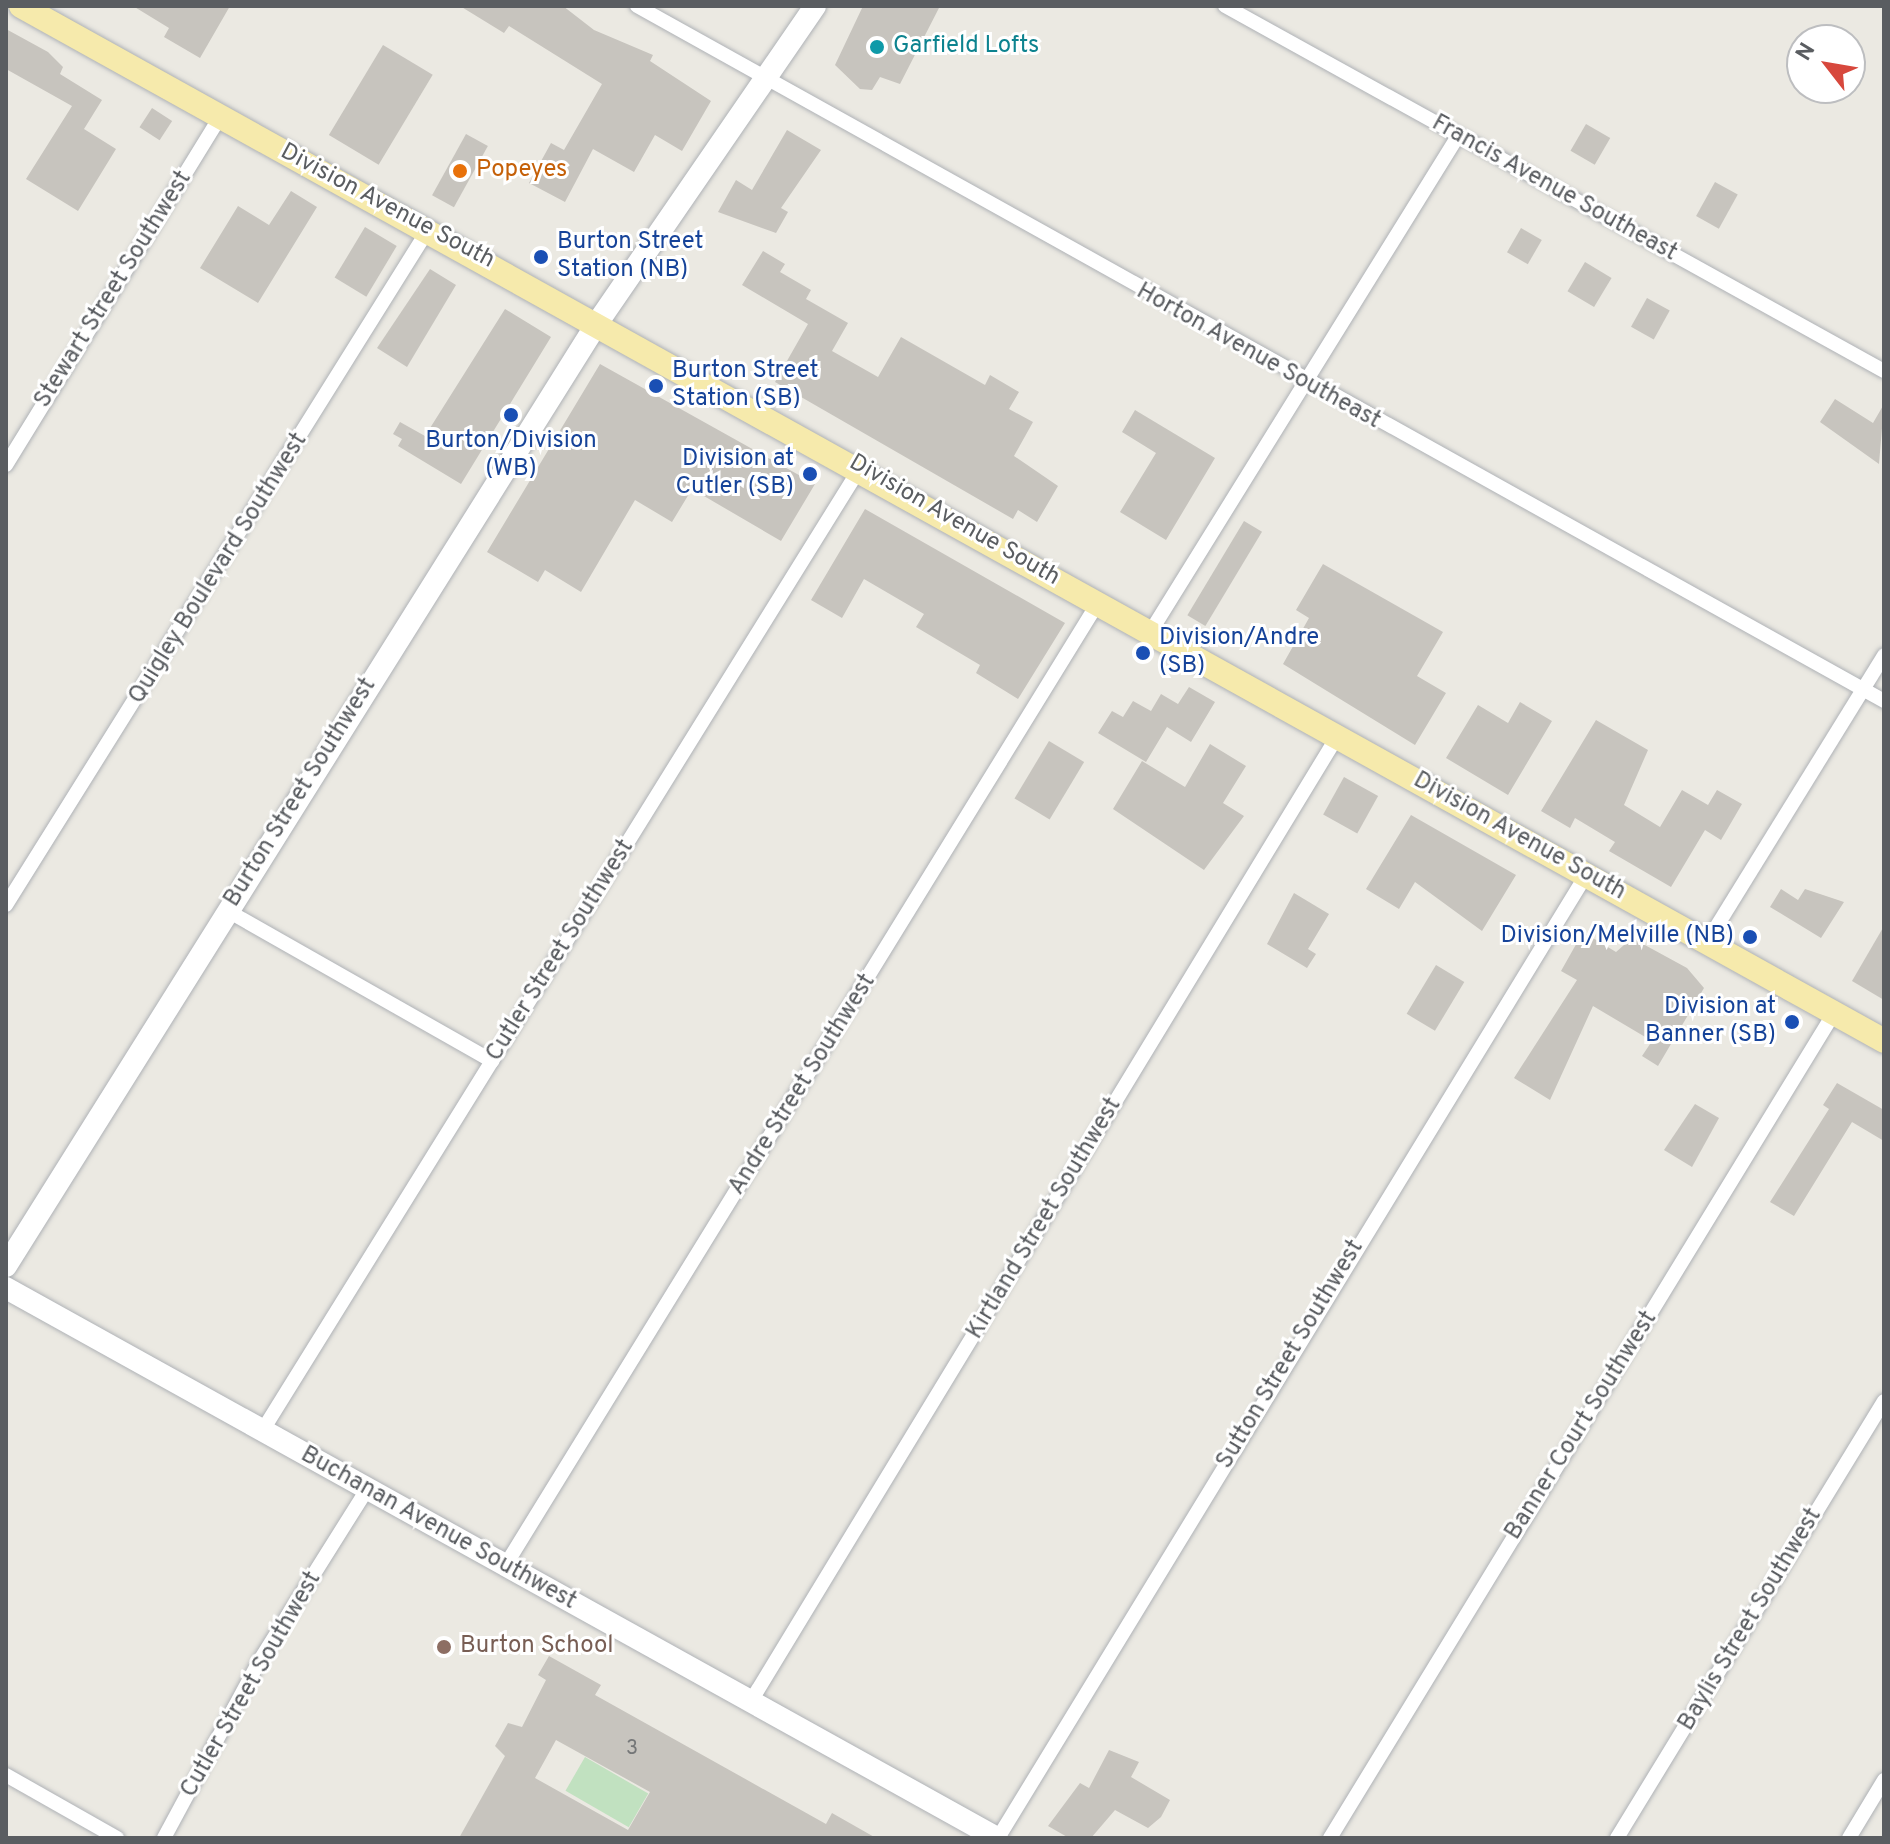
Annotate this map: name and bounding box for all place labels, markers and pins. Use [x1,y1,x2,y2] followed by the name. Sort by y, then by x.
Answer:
[893,33,1039,61] place label: Garfield Lofts
[868,38,886,56] marker: Garfield Lofts
[476,157,567,185] place label: Popeyes
[451,162,469,180] marker: Popeyes
[557,229,703,285] place label: Burton Street Station (NB)
[532,248,550,266] marker: Burton Street Station (NB)
[672,358,818,414] place label: Burton Street Station (SB)
[647,377,665,395] marker: Burton Street Station (SB)
[502,406,520,424] marker: Burton/Division (WB)
[425,428,597,484] place label: Burton/Division (WB)
[676,446,794,502] place label: Division at Cutler (SB)
[801,465,819,483] marker: Division at Cutler (SB)
[1159,625,1319,681] place label: Division/Andre (SB)
[1134,644,1152,662] marker: Division/Andre (SB)
[1500,923,1734,951] place label: Division/Melville (NB)
[1741,928,1759,946] marker: Division/Melville (NB)
[1645,994,1776,1050] place label: Division at Banner (SB)
[1783,1013,1801,1031] marker: Division at Banner (SB)
[460,1633,614,1661] place label: Burton School
[435,1638,453,1656] marker: Burton School

